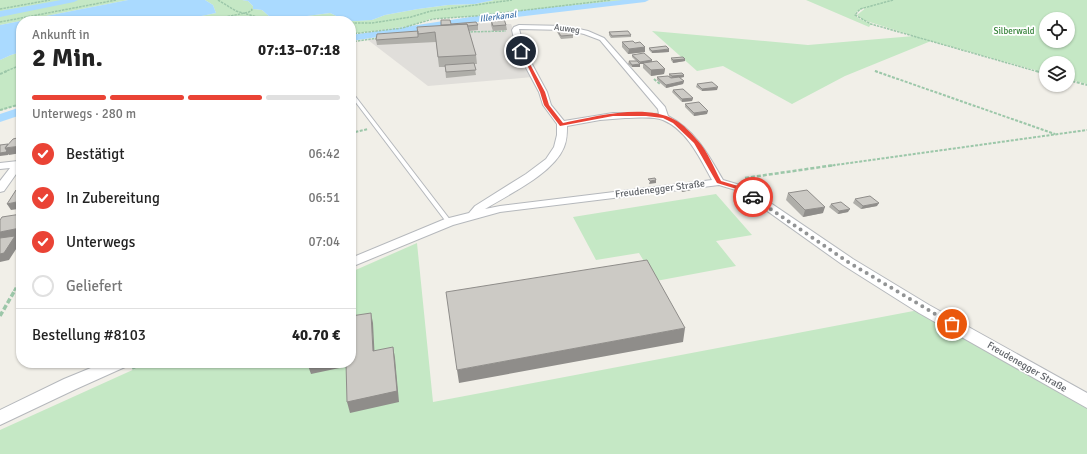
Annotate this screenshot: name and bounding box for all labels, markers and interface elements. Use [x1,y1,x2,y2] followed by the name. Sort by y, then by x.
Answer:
[479,9,518,25] water label: Illerkanal
[1039,12,1075,92] map controls
[1039,12,1075,48] button: locate
[553,22,581,36] street label: Auweg
[993,26,1035,37] park label: Silberwald
[32,27,90,43] text: Ankunft in
[504,34,538,68] pin
[510,40,532,62] icon: home
[258,41,340,59] text: 07:13–07:18
[32,42,103,74] text: 2 Min.
[1039,56,1075,92] button: layers
[32,106,136,122] text: Unterwegs · 280 m
[32,143,54,165] icon: check
[66,145,124,163] text: Bestätigt
[308,146,340,162] text: 06:42
[733,177,773,217] courier
[615,178,705,200] street label: Freudenegger Straße
[742,186,764,208] icon: car
[32,187,54,209] icon: check
[66,189,160,207] text: In Zubereitung
[308,190,340,206] text: 06:51
[32,231,54,253] icon: check
[66,233,135,251] text: Unterwegs
[308,234,340,250] text: 07:04
[66,277,123,295] text: Geliefert
[935,307,969,341] pin
[941,313,963,335] icon: bag
[32,326,146,344] text: Bestellung #8103
[292,326,340,344] text: 40.70 €
[985,339,1069,395] street label: Freudenegger Straße

